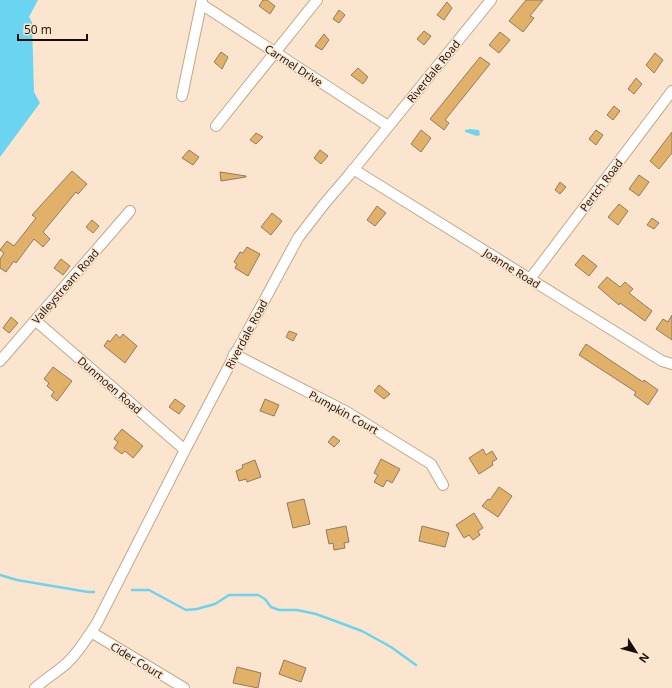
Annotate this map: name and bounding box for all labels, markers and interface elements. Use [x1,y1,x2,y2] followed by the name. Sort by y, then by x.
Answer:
[18,16,87,42] scale bar
[24,21,52,38] text: 50 m
[403,36,463,106] street label: Riverdale Road
[262,41,326,89] street label: Carmel Drive
[576,156,626,214] street label: Pertch Road
[480,244,543,291] street label: Joanne Road
[28,245,102,327] street label: Valleystream Road
[221,297,271,371] street label: Riverdale Road
[75,353,145,417] street label: Dunmoen Road
[307,387,381,437] street label: Pumpkin Court
[616,632,656,672] north arrow
[108,638,166,682] street label: Cider Court
[636,650,653,666] text: N

